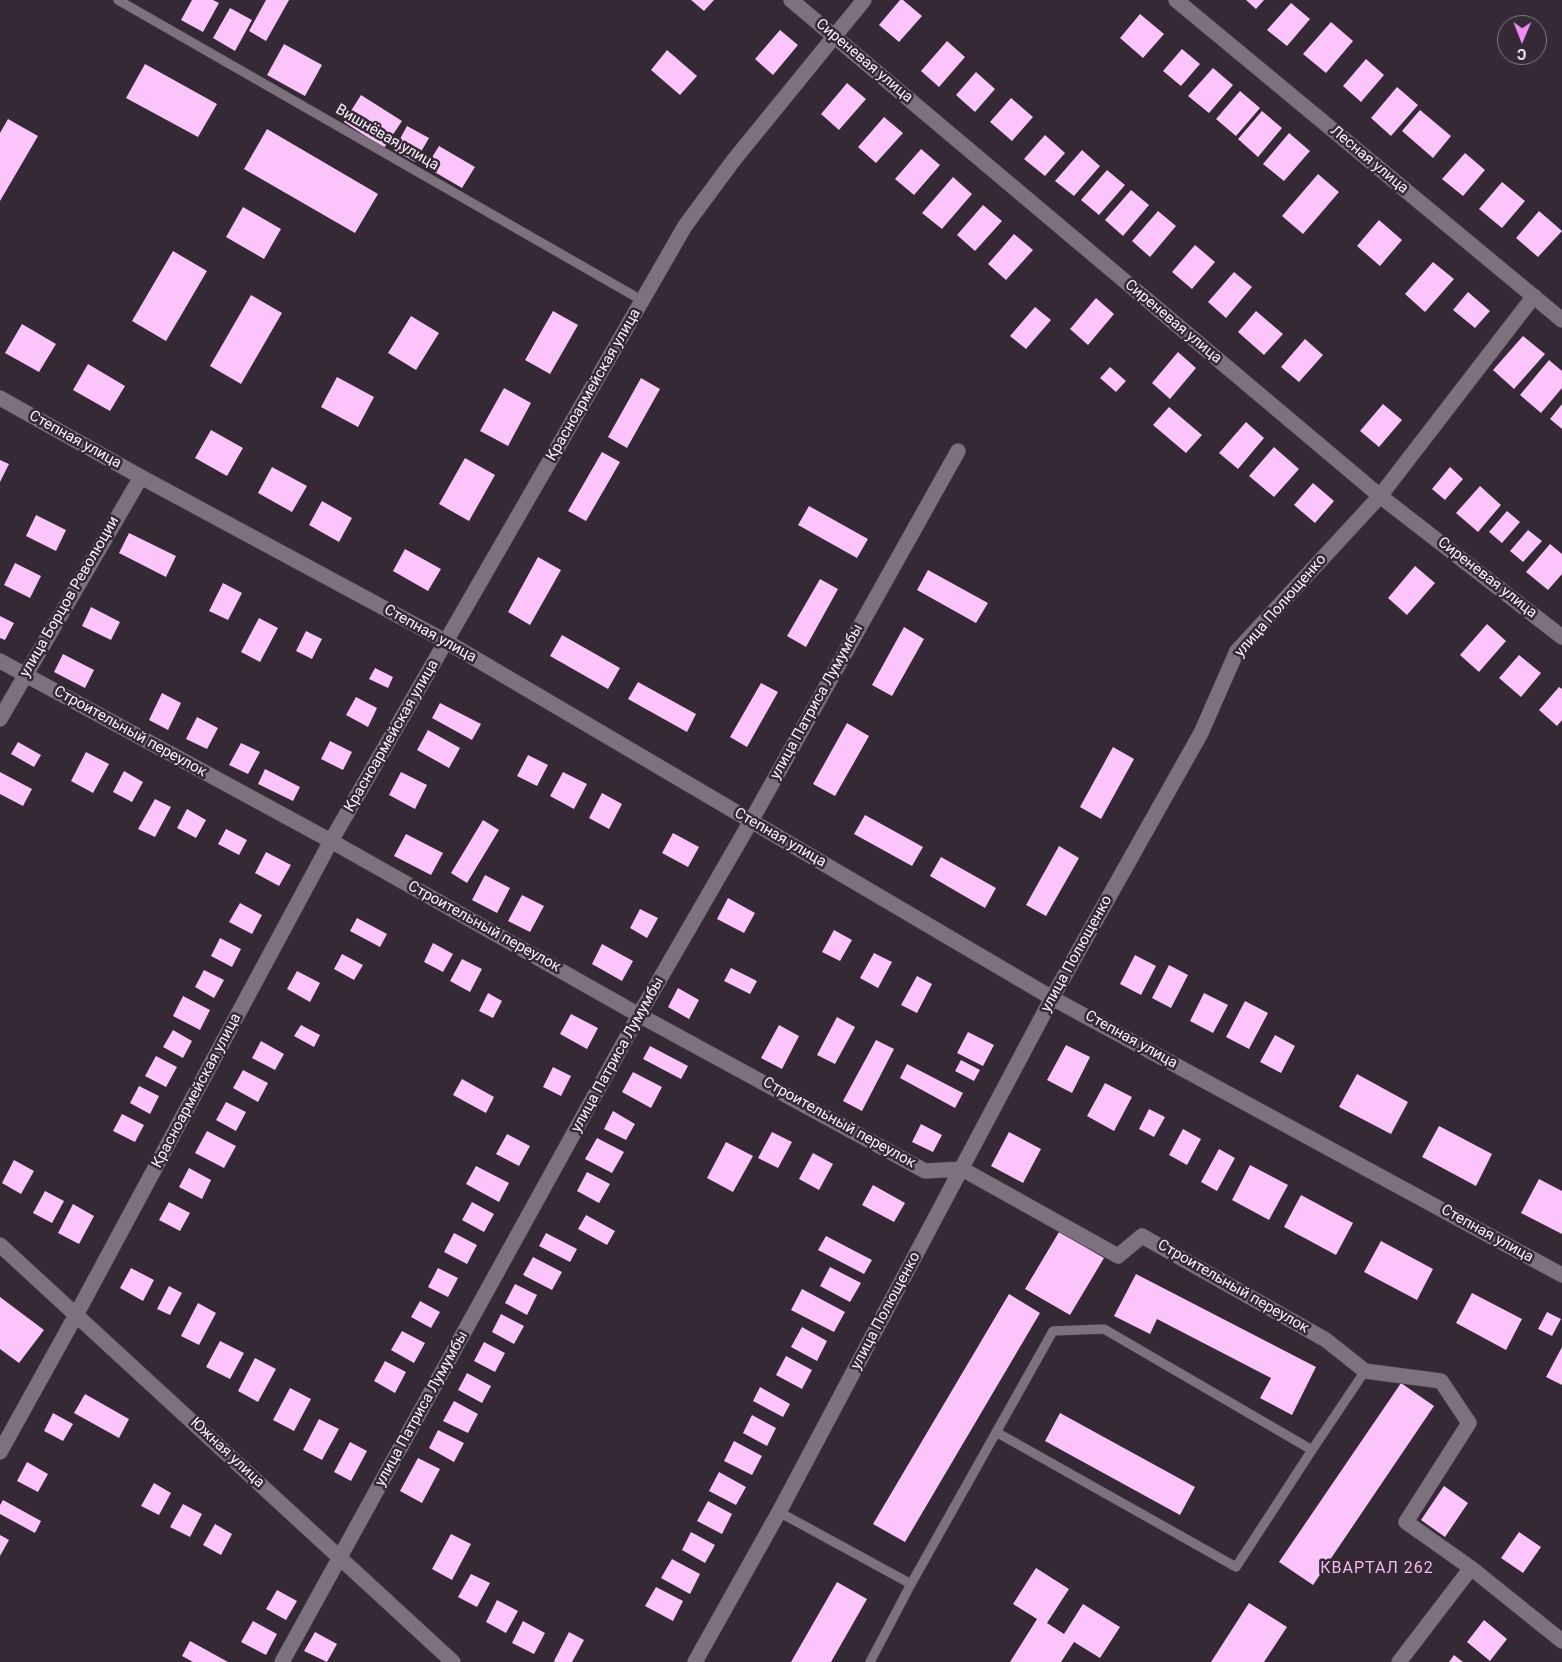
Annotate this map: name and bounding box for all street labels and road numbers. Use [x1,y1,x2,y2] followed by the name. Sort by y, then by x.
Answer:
[812,15,916,107] street label: Сиреневая улица
[332,101,442,175] street label: Вишнёвая улица
[1326,122,1412,198] street label: Лесная улица
[1121,276,1225,368] street label: Сиреневая улица
[543,306,645,464] street label: Красноармейская улица
[26,407,124,473] street label: Степная улица
[17,513,123,681] street label: улица Борцов Революции
[1434,534,1540,622] street label: Сиреневая улица
[1231,551,1331,661] street label: улица Полющенко
[381,601,479,667] street label: Степная улица
[767,621,867,783] street label: улица Патриса Лумумбы
[341,657,443,815] street label: Красноармейская улица
[51,683,209,781] street label: Строительный переулок
[731,804,829,872] street label: Степная улица
[405,878,563,976] street label: Строительный переулок
[1037,893,1117,1015] street label: улица Полющенко
[568,974,668,1136] street label: улица Патриса Лумумбы
[1082,1007,1180,1073] street label: Степная улица
[149,1011,245,1171] street label: Красноармейская улица
[760,1074,918,1172] street label: Строительный переулок
[1438,1201,1536,1267] street label: Степная улица
[1154,1236,1312,1338] street label: Строительный переулок
[847,1249,925,1373] street label: улица Полющенко
[372,1328,472,1490] street label: улица Патриса Лумумбы
[186,1414,268,1492] street label: Южная улица

